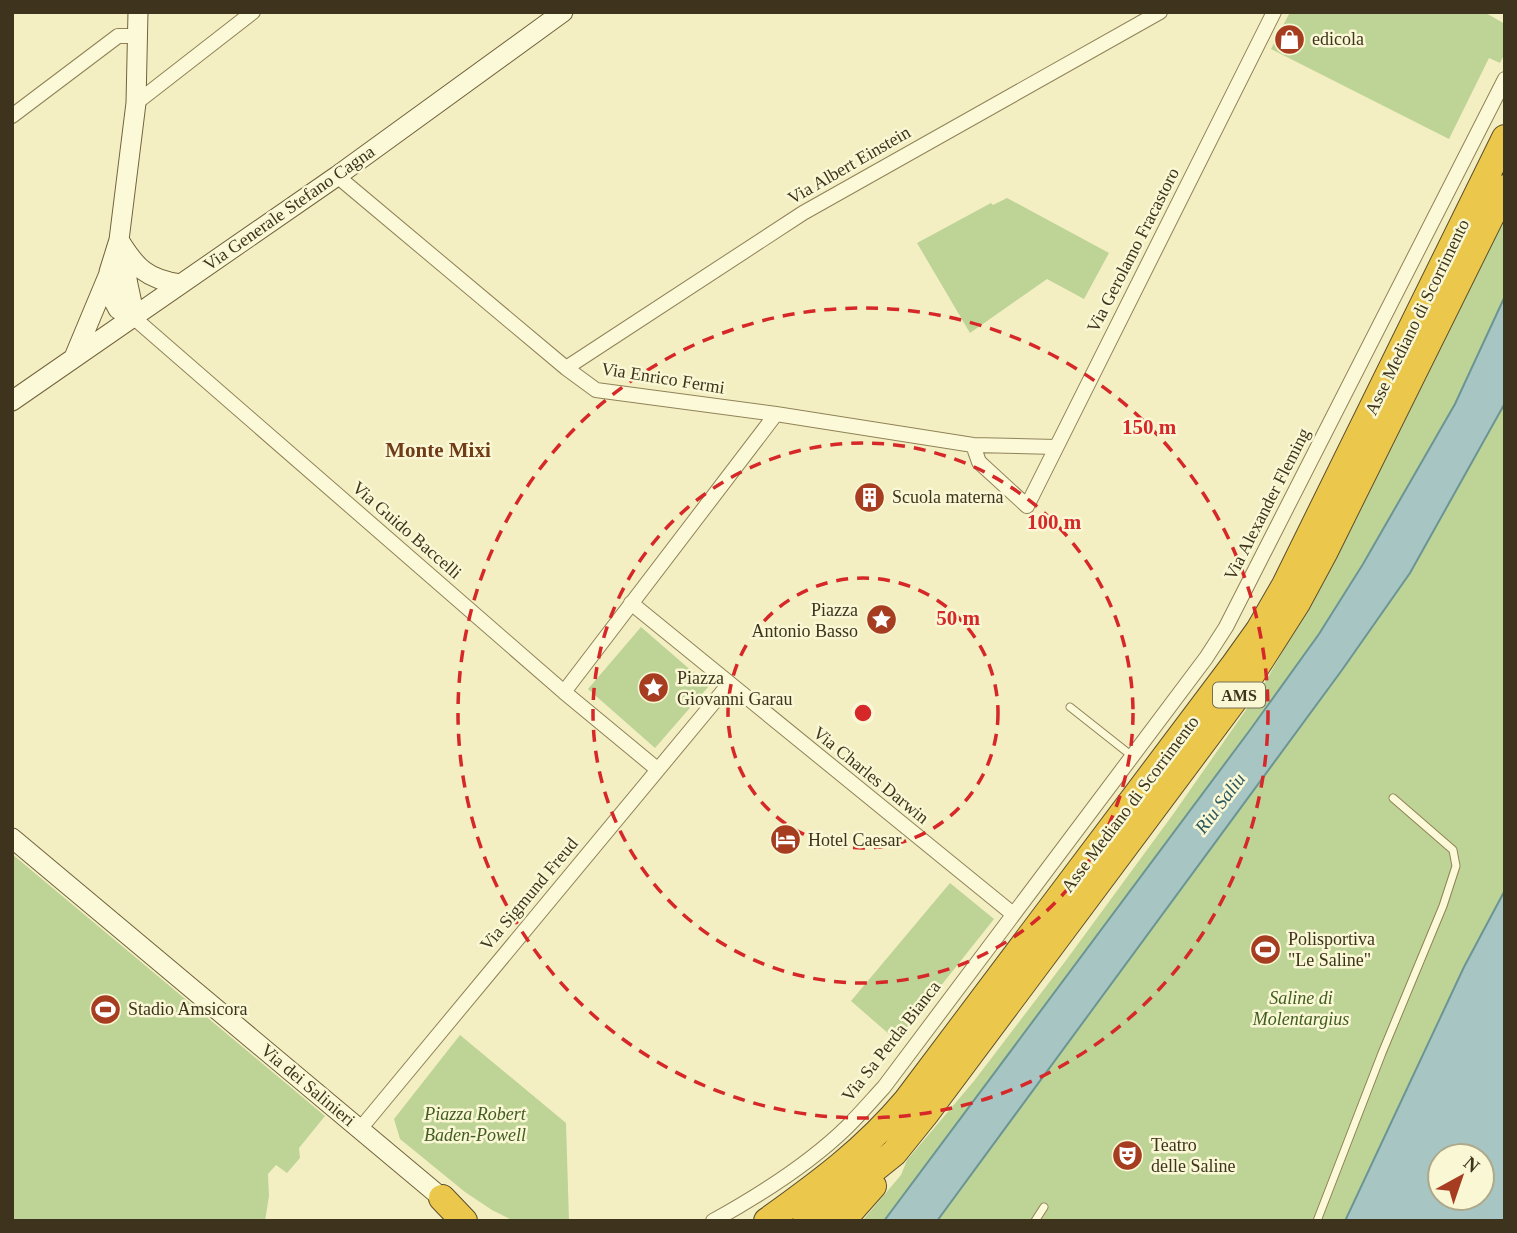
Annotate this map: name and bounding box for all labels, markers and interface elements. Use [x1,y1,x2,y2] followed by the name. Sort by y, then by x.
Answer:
[1272,22,1306,56] shop icon: edicola
[1312,29,1364,49] place label: edicola
[784,122,914,208] street label: Via Albert Einstein
[200,141,378,275] street label: Via Generale Stefano Cagna
[1083,164,1183,336] street label: Via Gerolamo Fracastoro
[1361,216,1473,418] street label: Asse Mediano di Scorrimento
[600,358,726,398] street label: Via Enrico Fermi
[1122,415,1177,439] text: 150 m
[1220,425,1314,583] street label: Via Alexander Fleming
[385,438,491,462] district label: Monte Mixi
[348,477,466,583] street label: Via Guido Baccelli
[852,480,886,514] building icon: Scuola materna
[892,487,1003,507] place label: Scuola materna
[1027,510,1082,534] text: 100 m
[751,600,858,641] place label: Piazza Antonio Basso
[864,603,898,637] place icon: Piazza Antonio Basso
[936,606,980,630] text: 50 m
[677,668,792,709] place label: Piazza Giovanni Garau
[637,671,671,705] place icon: Piazza Giovanni Garau
[1213,682,1265,708] road number: AMS
[851,701,875,725] centre of rings
[1057,712,1203,896] street label: Asse Mediano di Scorrimento
[809,722,933,828] street label: Via Charles Darwin
[1190,769,1250,838] water label: Riu Saliu
[768,823,802,857] hotel icon: Hotel Caesar
[808,830,901,850] place label: Hotel Caesar
[476,834,582,954] street label: Via Sigmund Freud
[1288,929,1375,970] place label: Polisportiva "Le Saline"
[1248,932,1282,966] sports icon: Polisportiva "Le Saline"
[838,977,944,1105] street label: Via Sa Perda Bianca
[1252,988,1349,1029] park label: Saline di Molentargius
[88,992,122,1026] sports icon: Stadio Amsicora
[128,999,248,1019] place label: Stadio Amsicora
[257,1040,359,1130] street label: Via dei Salinieri
[423,1104,527,1145] park label: Piazza Robert Baden-Powell
[1151,1135,1235,1176] place label: Teatro delle Saline
[1111,1138,1145,1172] theatre icon: Teatro delle Saline
[1426,1142,1496,1212] north arrow
[1460,1152,1484,1177] text: N

